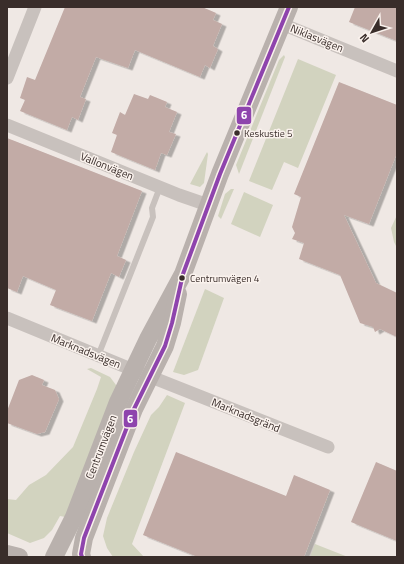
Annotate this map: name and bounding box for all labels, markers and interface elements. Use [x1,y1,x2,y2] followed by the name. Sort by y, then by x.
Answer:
[352,12,392,52] north arrow
[288,20,346,56] street label: Niklasvägen
[356,30,373,46] text: N
[236,106,252,125] line badge: 6
[241,107,247,123] text: 6
[244,126,293,141] place label: Keskustie 5
[232,128,242,138] marker: Keskustie 5
[78,148,136,184] street label: Vallonvägen
[190,271,260,286] place label: Centrumvägen 4
[177,273,187,283] marker: Centrumvägen 4
[49,330,123,372] street label: Marknadsvägen
[209,394,283,436] street label: Marknadsgränd
[123,409,138,428] line badge: 6
[127,411,133,427] text: 6
[81,412,121,482] street label: Centrumvägen

